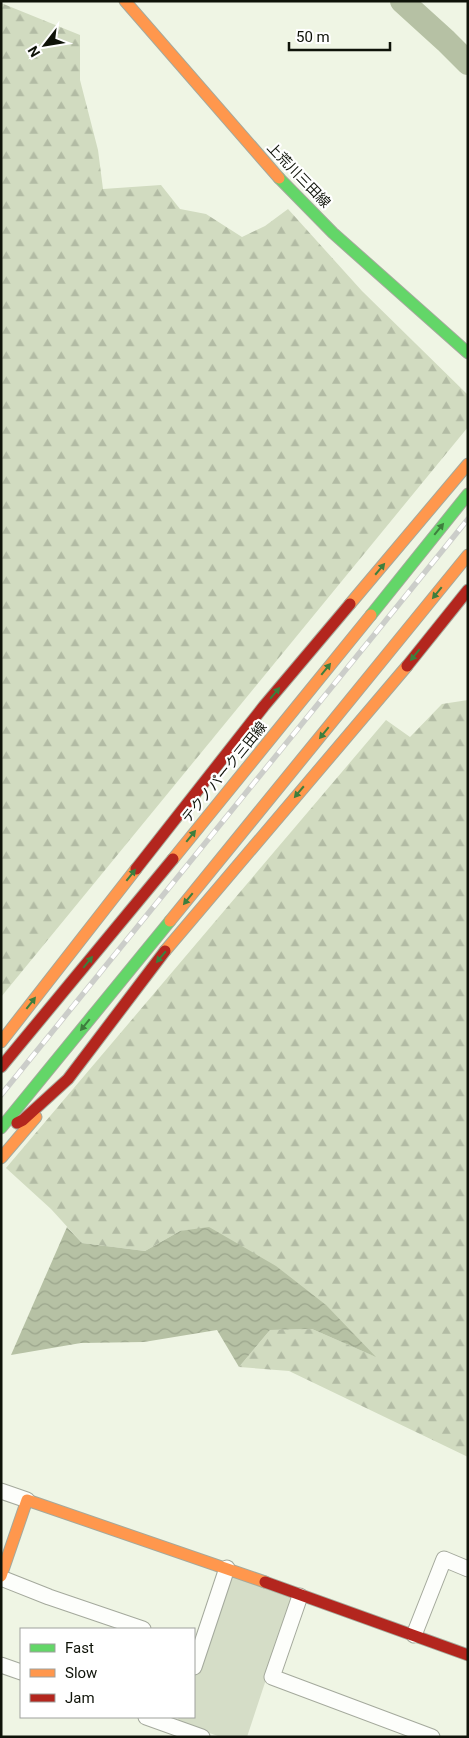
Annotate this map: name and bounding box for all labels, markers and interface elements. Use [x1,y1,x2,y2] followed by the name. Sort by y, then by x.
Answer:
[20,20,70,70] north arrow
[289,20,390,52] scale bar
[296,28,330,46] text: 50 m
[24,43,43,60] text: N
[264,139,334,211] street label: 上荒川三田線
[434,523,445,536] one-way arrow
[374,563,386,575] one-way arrow
[432,587,443,600] one-way arrow
[410,648,421,661] one-way arrow
[321,663,332,676] one-way arrow
[270,687,281,700] one-way arrow
[178,718,270,826] street label: テクノパーク三田線
[318,726,329,739] one-way arrow
[293,786,305,798] one-way arrow
[186,830,197,843] one-way arrow
[126,869,137,882] one-way arrow
[182,893,193,906] one-way arrow
[155,950,166,963] one-way arrow
[82,956,93,969] one-way arrow
[26,996,36,1010] one-way arrow
[79,1019,90,1032] one-way arrow
[20,1628,195,1718] legend
[65,1639,94,1657] text: Fast
[65,1664,97,1682] text: Slow
[65,1689,95,1707] text: Jam

